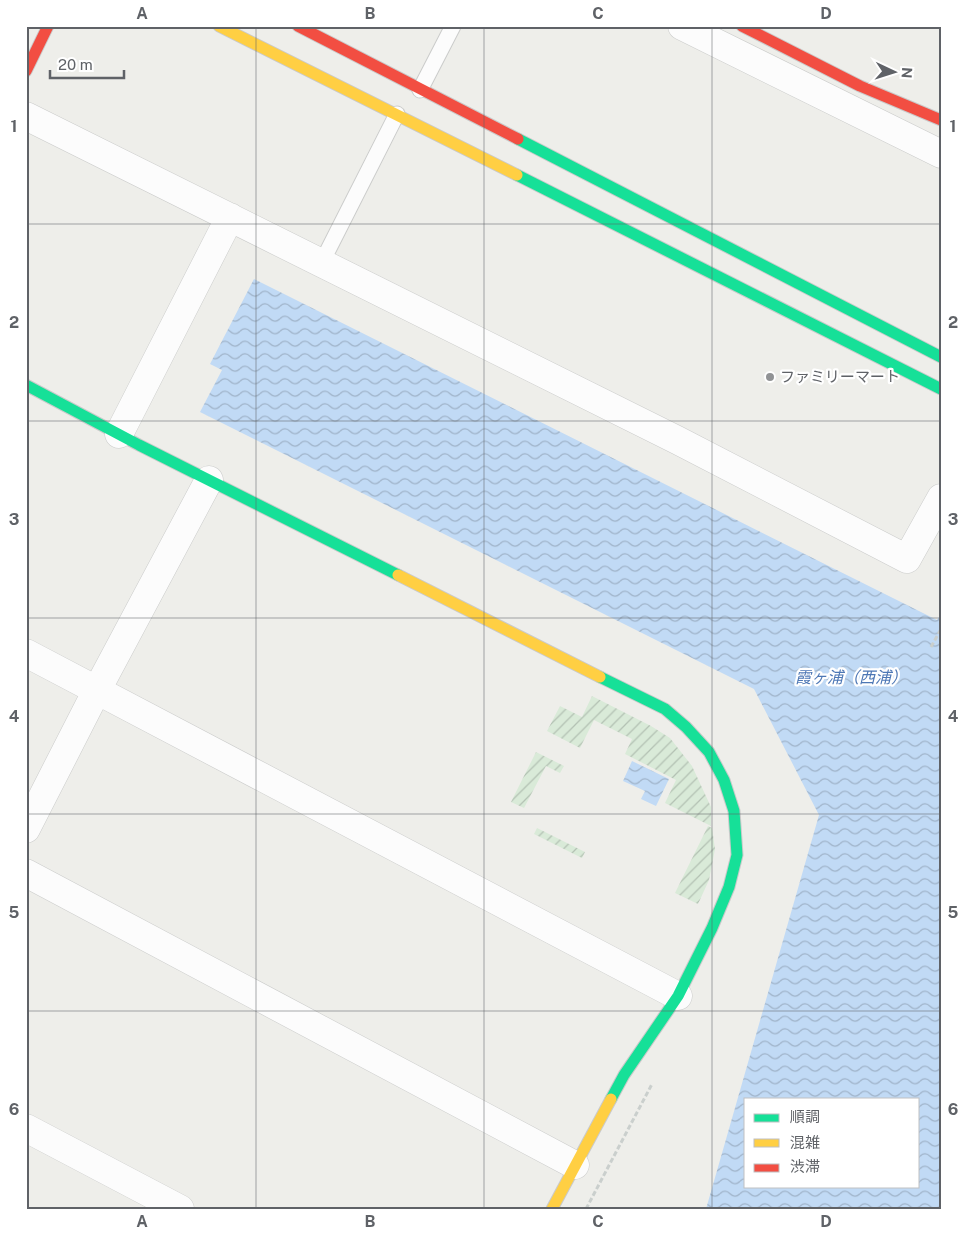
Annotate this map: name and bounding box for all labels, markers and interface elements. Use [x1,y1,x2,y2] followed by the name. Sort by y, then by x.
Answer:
[136,4,148,23] text: A
[365,4,376,23] text: B
[592,4,604,23] text: C
[820,4,832,23] text: D
[50,48,124,80] scale bar
[870,48,920,98] north arrow
[58,56,93,73] text: 20 m
[899,67,915,79] text: N
[11,117,17,136] text: 1
[950,117,956,136] text: 1
[9,313,19,332] text: 2
[948,313,958,332] text: 2
[780,368,900,385] place label: ファミリーマート
[764,371,776,383] marker: ファミリーマート
[9,510,19,529] text: 3
[948,510,958,529] text: 3
[795,668,907,687] water label: 霞ヶ浦（西浦）
[9,707,20,726] text: 4
[948,707,959,726] text: 4
[9,903,20,922] text: 5
[948,903,959,922] text: 5
[744,1098,920,1188] legend
[9,1100,19,1119] text: 6
[948,1100,958,1119] text: 6
[790,1108,820,1125] text: 順調
[790,1134,820,1151] text: 混雑
[790,1158,820,1175] text: 渋滞
[136,1212,148,1231] text: A
[365,1212,376,1231] text: B
[592,1212,604,1231] text: C
[820,1212,832,1231] text: D

